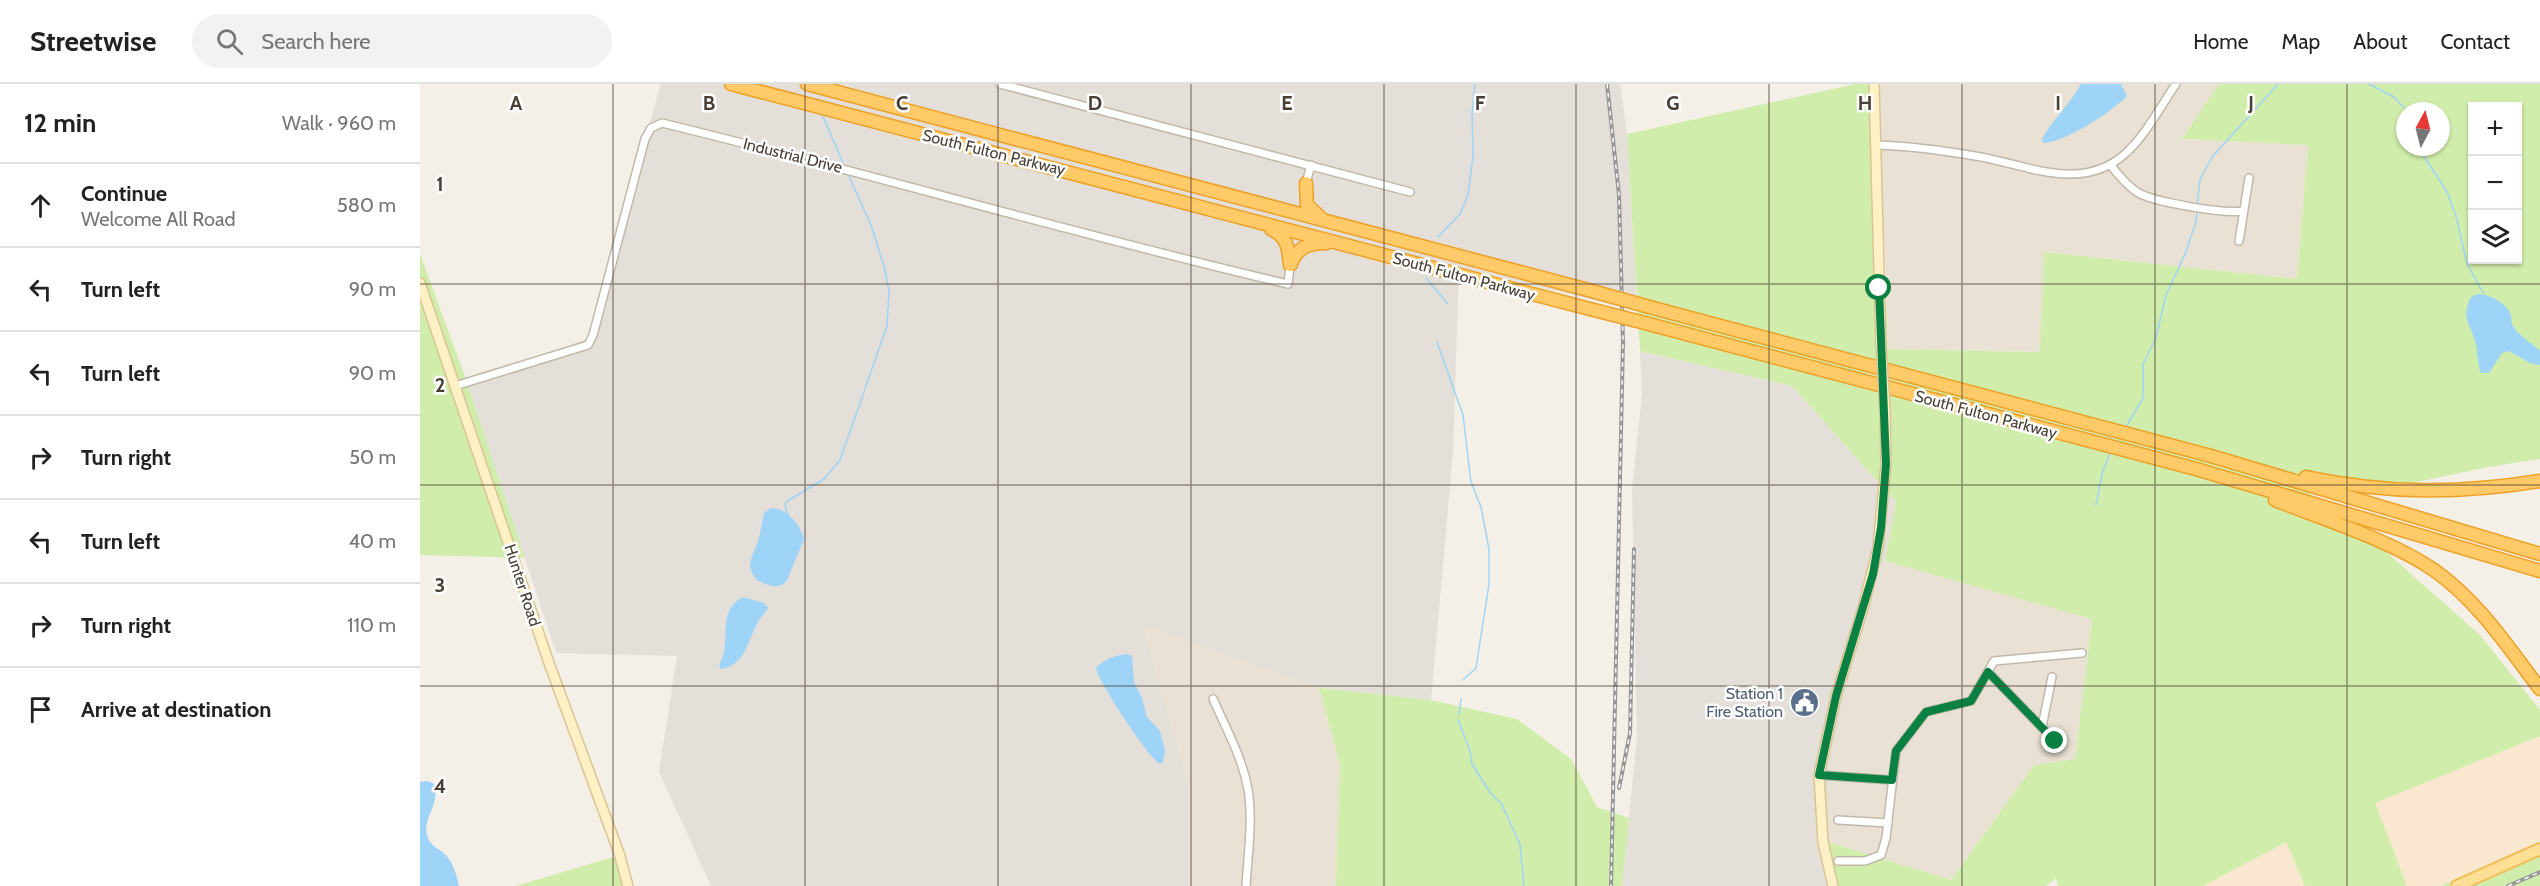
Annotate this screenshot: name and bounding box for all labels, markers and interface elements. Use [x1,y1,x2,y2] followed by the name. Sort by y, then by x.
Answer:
[192,14,612,68] search box
[30,24,156,58] text: Streetwise
[213,25,246,58] icon: search
[261,28,371,55] text: Search here
[2193,29,2249,54] text: Home
[2282,29,2320,54] text: Map
[2353,29,2407,54] text: About
[2440,29,2510,54] text: Contact
[510,91,523,115] text: A
[703,91,715,115] text: B
[896,91,908,115] text: C
[1088,91,1102,115] text: D
[1281,91,1293,115] text: E
[1475,91,1486,115] text: F
[1666,91,1680,115] text: G
[1858,91,1872,115] text: H
[2055,91,2061,115] text: I
[2247,91,2254,115] text: J
[2396,102,2450,156] north arrow
[2468,102,2522,264] map controls
[2468,102,2522,156] button: +
[24,107,96,139] text: 12 min
[282,111,396,135] text: Walk · 960 m
[921,126,1067,179] street label: South Fulton Parkway
[741,134,844,177] street label: Industrial Drive
[2468,156,2522,210] button: −
[436,172,444,196] text: 1
[81,180,167,207] text: Continue
[24,189,57,222] icon: ahead
[337,193,396,217] text: 580 m
[81,207,236,231] text: Welcome All Road
[2468,210,2522,264] button: layers
[1391,248,1537,305] street label: South Fulton Parkway
[24,273,57,306] icon: left
[1865,274,1891,300] route start
[81,276,160,303] text: Turn left
[349,277,396,301] text: 90 m
[24,357,57,390] icon: left
[81,360,160,387] text: Turn left
[349,361,396,385] text: 90 m
[435,373,445,397] text: 2
[1913,386,2059,443] street label: South Fulton Parkway
[24,441,57,474] icon: right
[81,444,171,471] text: Turn right
[349,445,396,469] text: 50 m
[24,525,57,558] icon: left
[81,528,160,555] text: Turn left
[348,529,396,553] text: 40 m
[500,542,545,629] street label: Hunter Road
[435,573,445,597] text: 3
[24,609,57,642] icon: right
[81,612,171,639] text: Turn right
[347,613,396,637] text: 110 m
[1706,684,1783,721] place label: Station 1 Fire Station
[1788,686,1820,718] public building icon: Station 1 Fire Station
[24,693,57,726] icon: arrive
[81,696,271,723] text: Arrive at destination
[2041,727,2067,753] route end
[434,774,446,798] text: 4

